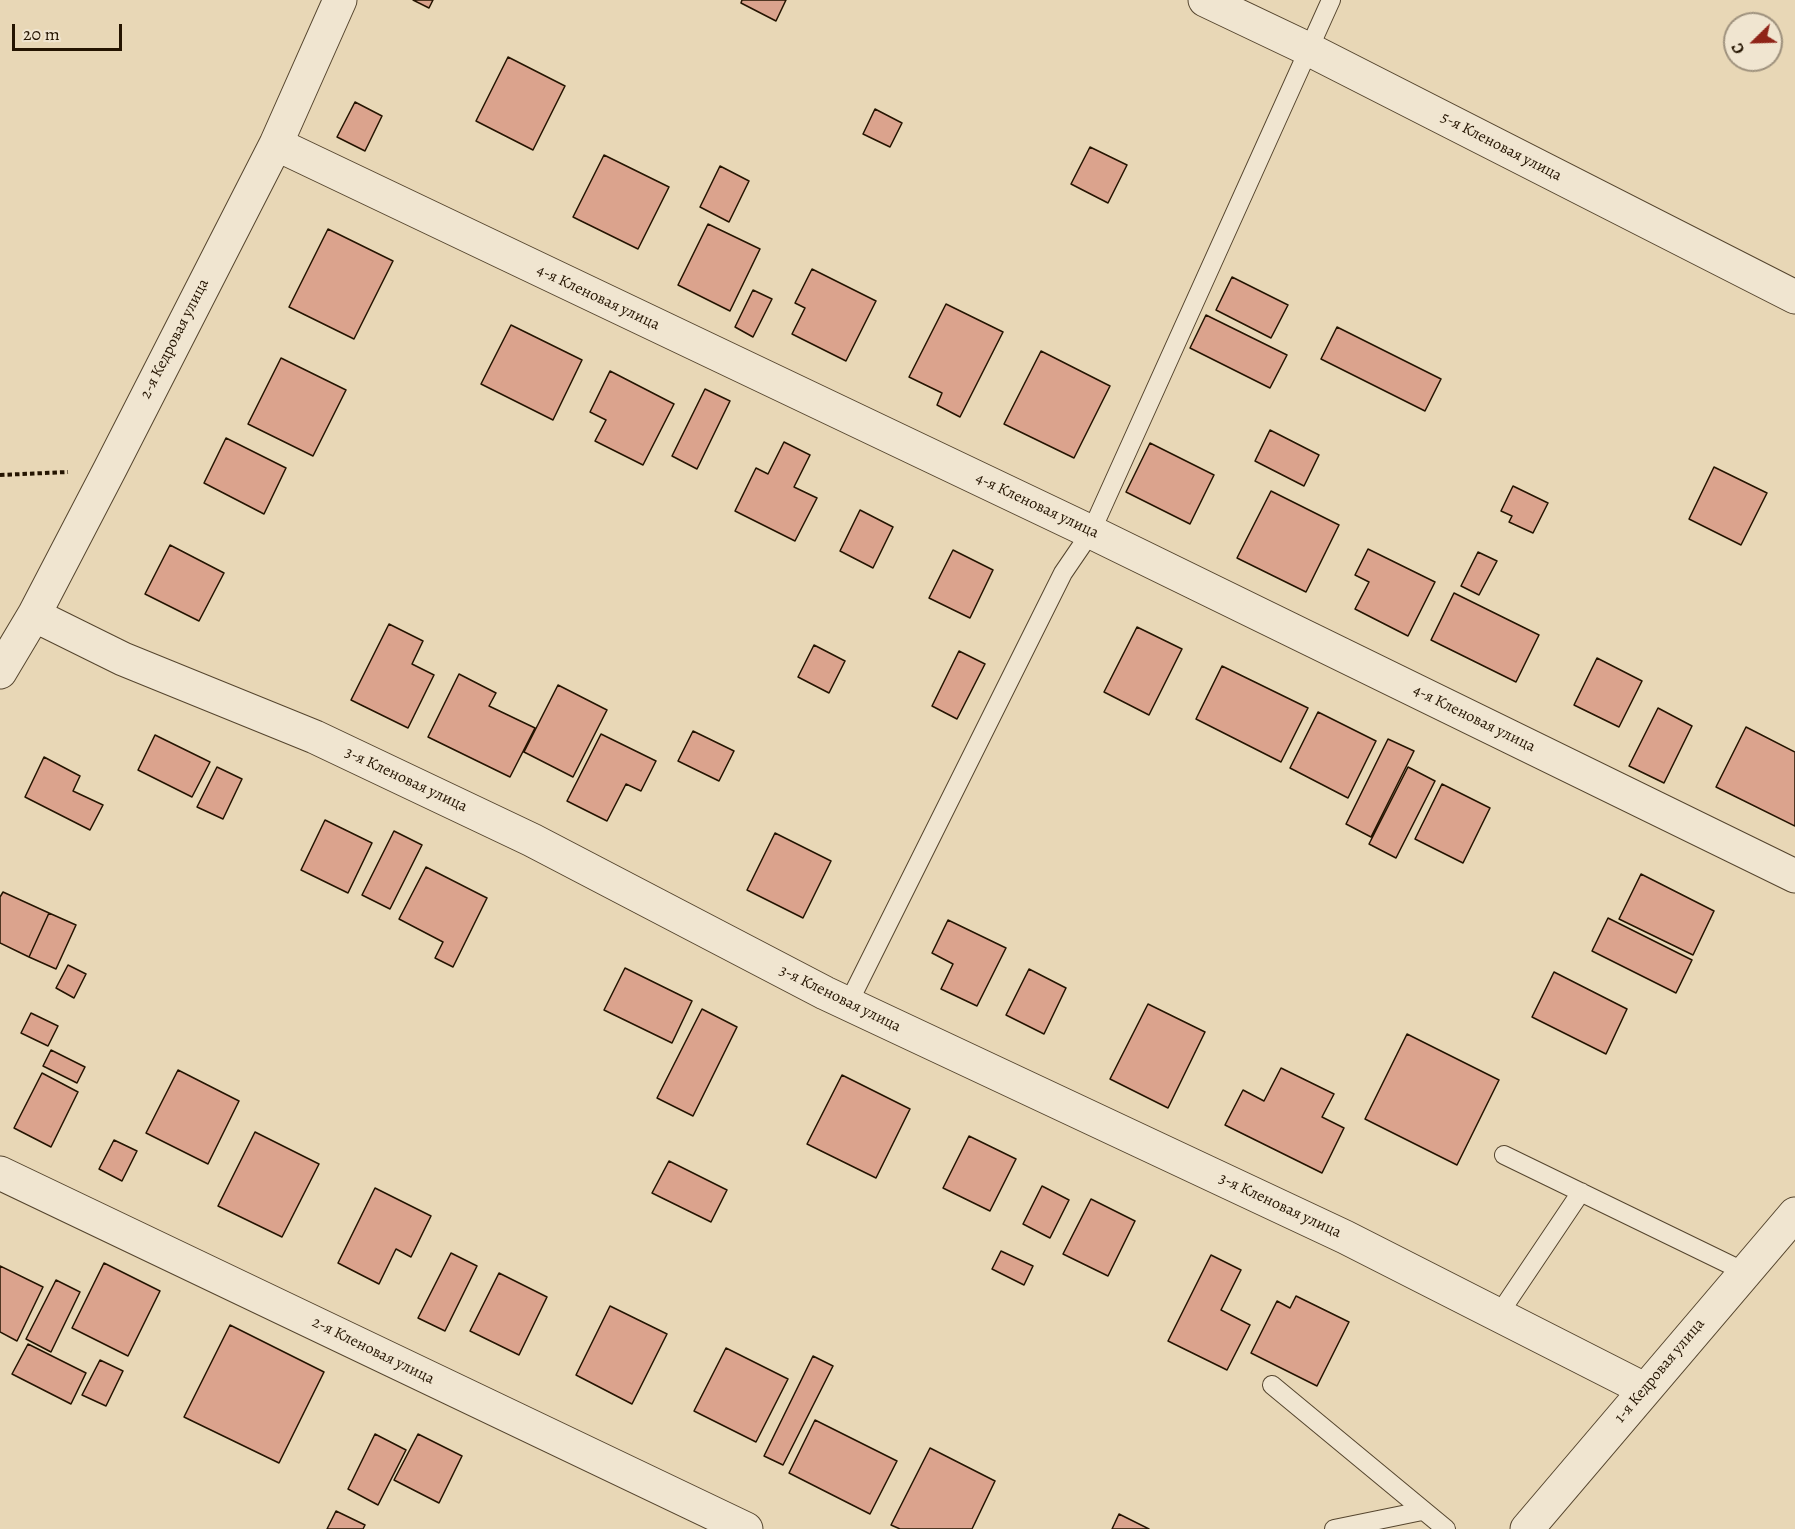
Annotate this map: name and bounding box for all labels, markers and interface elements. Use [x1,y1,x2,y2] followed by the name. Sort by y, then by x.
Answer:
[15,12,124,50] scale bar
[1723,12,1783,72] north arrow
[23,22,60,46] text: 20 m
[1726,39,1750,57] text: С
[1437,108,1565,186] street label: 5-я Кленовая улица
[533,261,663,335] street label: 4-я Кленовая улица
[136,276,214,402] street label: 2-я Кедровая улица
[972,469,1102,543] street label: 4-я Кленовая улица
[1410,681,1538,757] street label: 4-я Кленовая улица
[342,743,470,817] street label: 3-я Кленовая улица
[776,961,904,1037] street label: 3-я Кленовая улица
[1216,1169,1344,1243] street label: 3-я Кленовая улица
[309,1313,437,1389] street label: 2-я Кленовая улица
[1611,1315,1709,1427] street label: 1-я Кедровая улица

